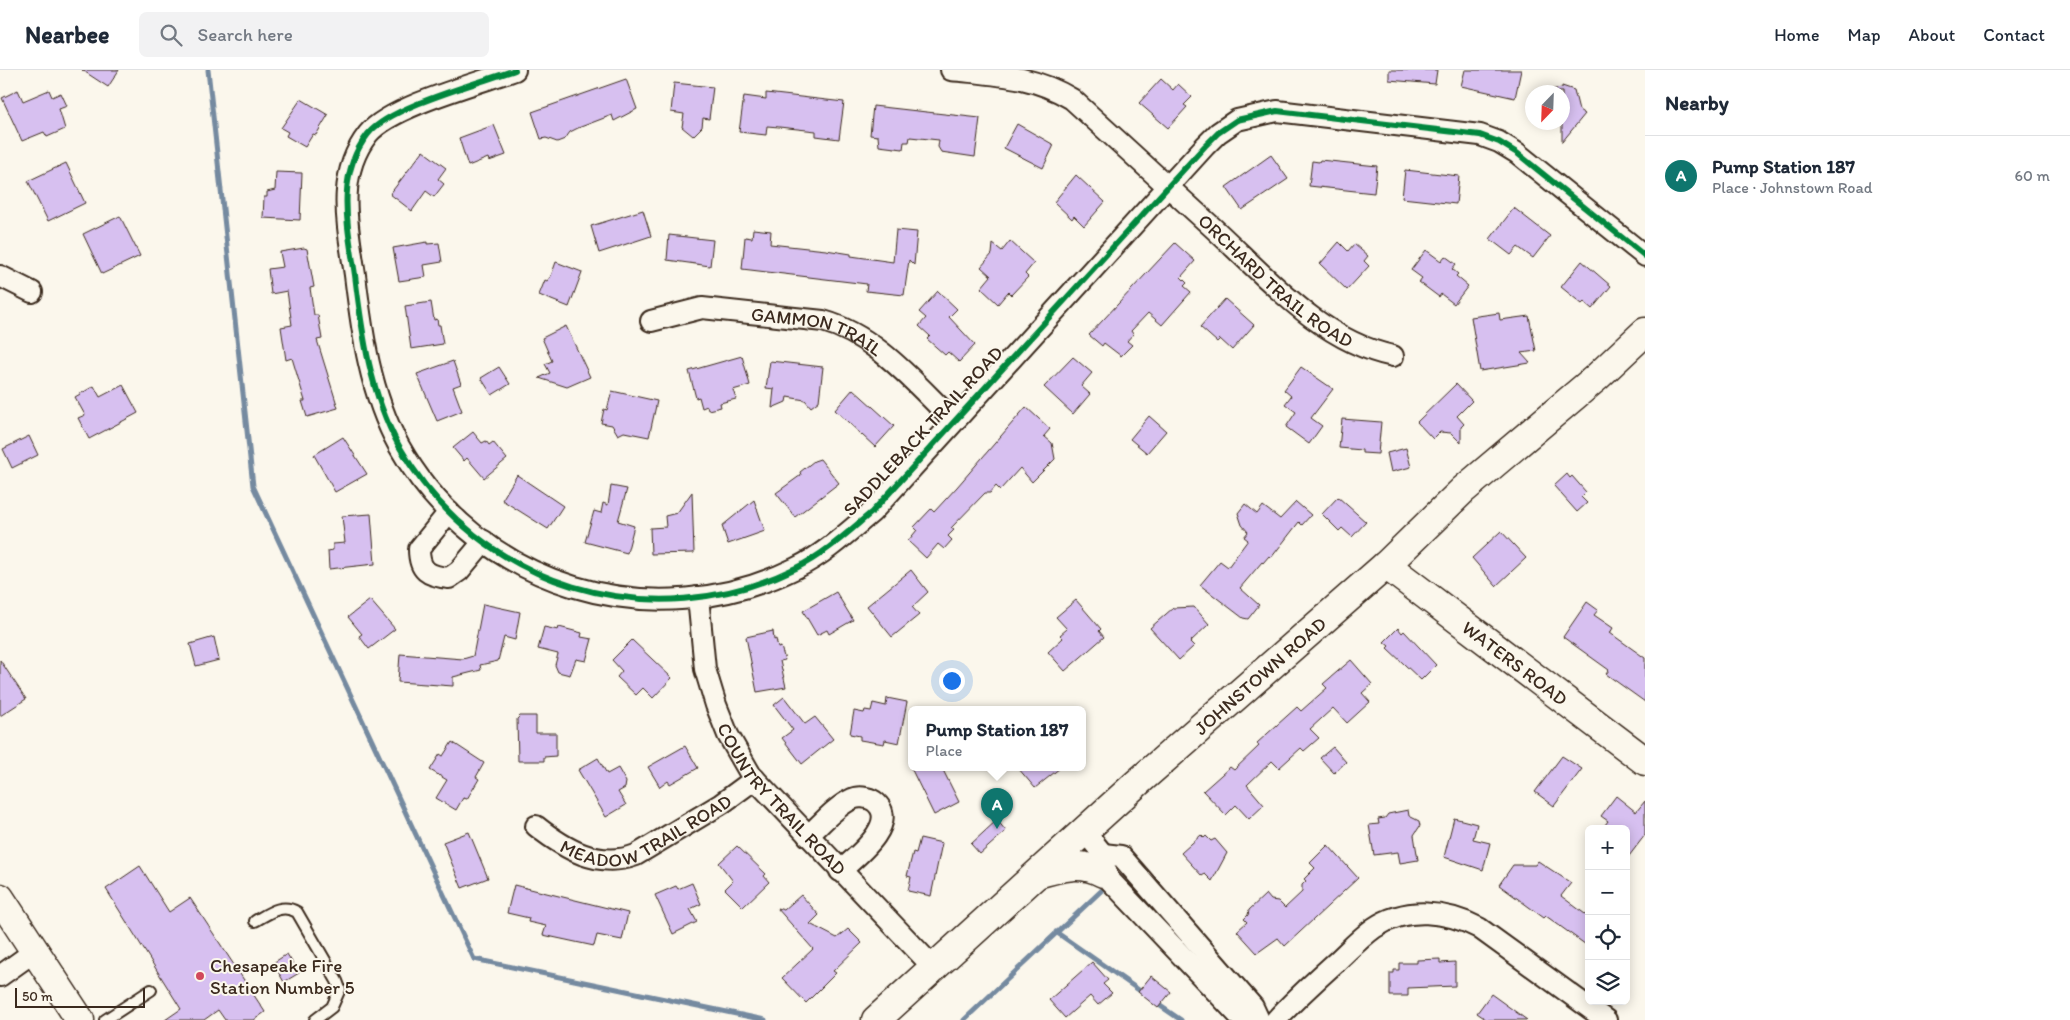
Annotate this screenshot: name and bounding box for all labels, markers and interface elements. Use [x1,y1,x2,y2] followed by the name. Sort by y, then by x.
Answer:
[139,12,489,57] search box
[25,20,109,49] text: Nearbee
[157,21,185,49] icon: search
[197,23,293,46] text: Search here
[1774,24,1820,46] text: Home
[1848,24,1881,46] text: Map
[1909,24,1955,46] text: About
[1983,24,2045,46] text: Contact
[1525,85,1570,130] north arrow
[1665,90,1729,115] text: Nearby
[1712,155,1855,178] text: Pump Station 187
[1676,166,1686,185] text: A
[2015,166,2050,185] text: 60 m
[1712,178,1873,197] text: Place · Johnstown Road
[1194,209,1357,352] street label: ORCHARD TRAIL ROAD
[750,302,888,361] street label: GAMMON TRAIL
[838,341,1008,521] street label: SADDLEBACK TRAIL ROAD
[1189,611,1331,739] street label: JOHNSTOWN ROAD
[1458,615,1573,710] street label: WATERS ROAD
[939,668,965,694] your location
[908,706,1086,771] popup
[926,718,1068,741] text: Pump Station 187
[713,719,851,880] street label: COUNTRY TRAIL ROAD
[926,741,962,760] text: Place
[981,788,1013,829] pin: A
[556,789,736,871] street label: MEADOW TRAIL ROAD
[1585,825,1630,1005] map controls
[1585,825,1630,870] button: +
[1585,870,1630,915] button: −
[1585,915,1630,960] button: locate
[210,954,354,999] place label: Chesapeake Fire Station Number 5
[1585,960,1630,1005] button: layers
[194,970,206,982] marker: Chesapeake Fire Station Number 5
[15,985,145,1008] scale bar
[22,988,53,1005] text: 50 m

